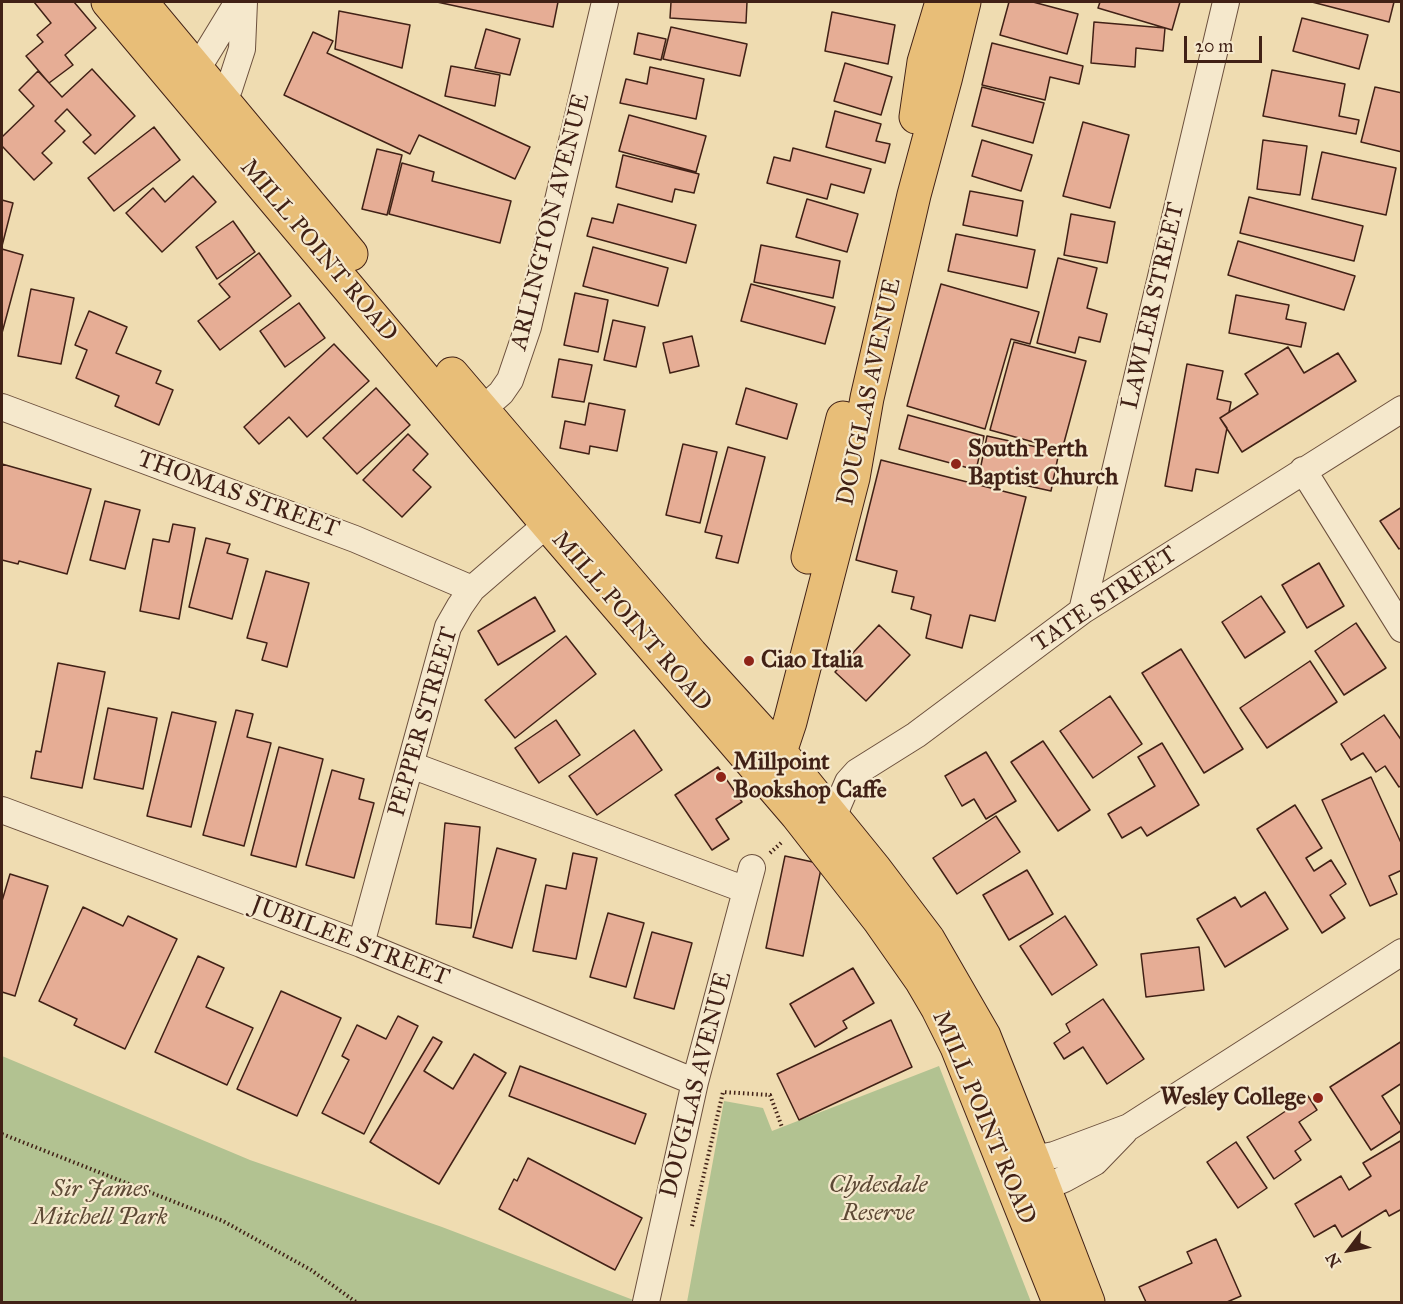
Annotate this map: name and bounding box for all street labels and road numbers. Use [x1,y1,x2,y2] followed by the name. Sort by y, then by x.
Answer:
[505,91,597,353] street label: ARLINGTON AVENUE
[233,154,403,348] street label: MILL POINT ROAD
[1116,200,1192,412] street label: LAWLER STREET
[832,276,908,508] street label: DOUGLAS AVENUE
[133,445,343,545] street label: THOMAS STREET
[545,526,717,718] street label: MILL POINT ROAD
[1027,541,1183,659] street label: TATE STREET
[383,624,465,820] street label: PEPPER STREET
[247,891,453,993] street label: JUBILEE STREET
[655,969,739,1201] street label: DOUGLAS AVENUE
[925,1007,1041,1229] street label: MILL POINT ROAD

